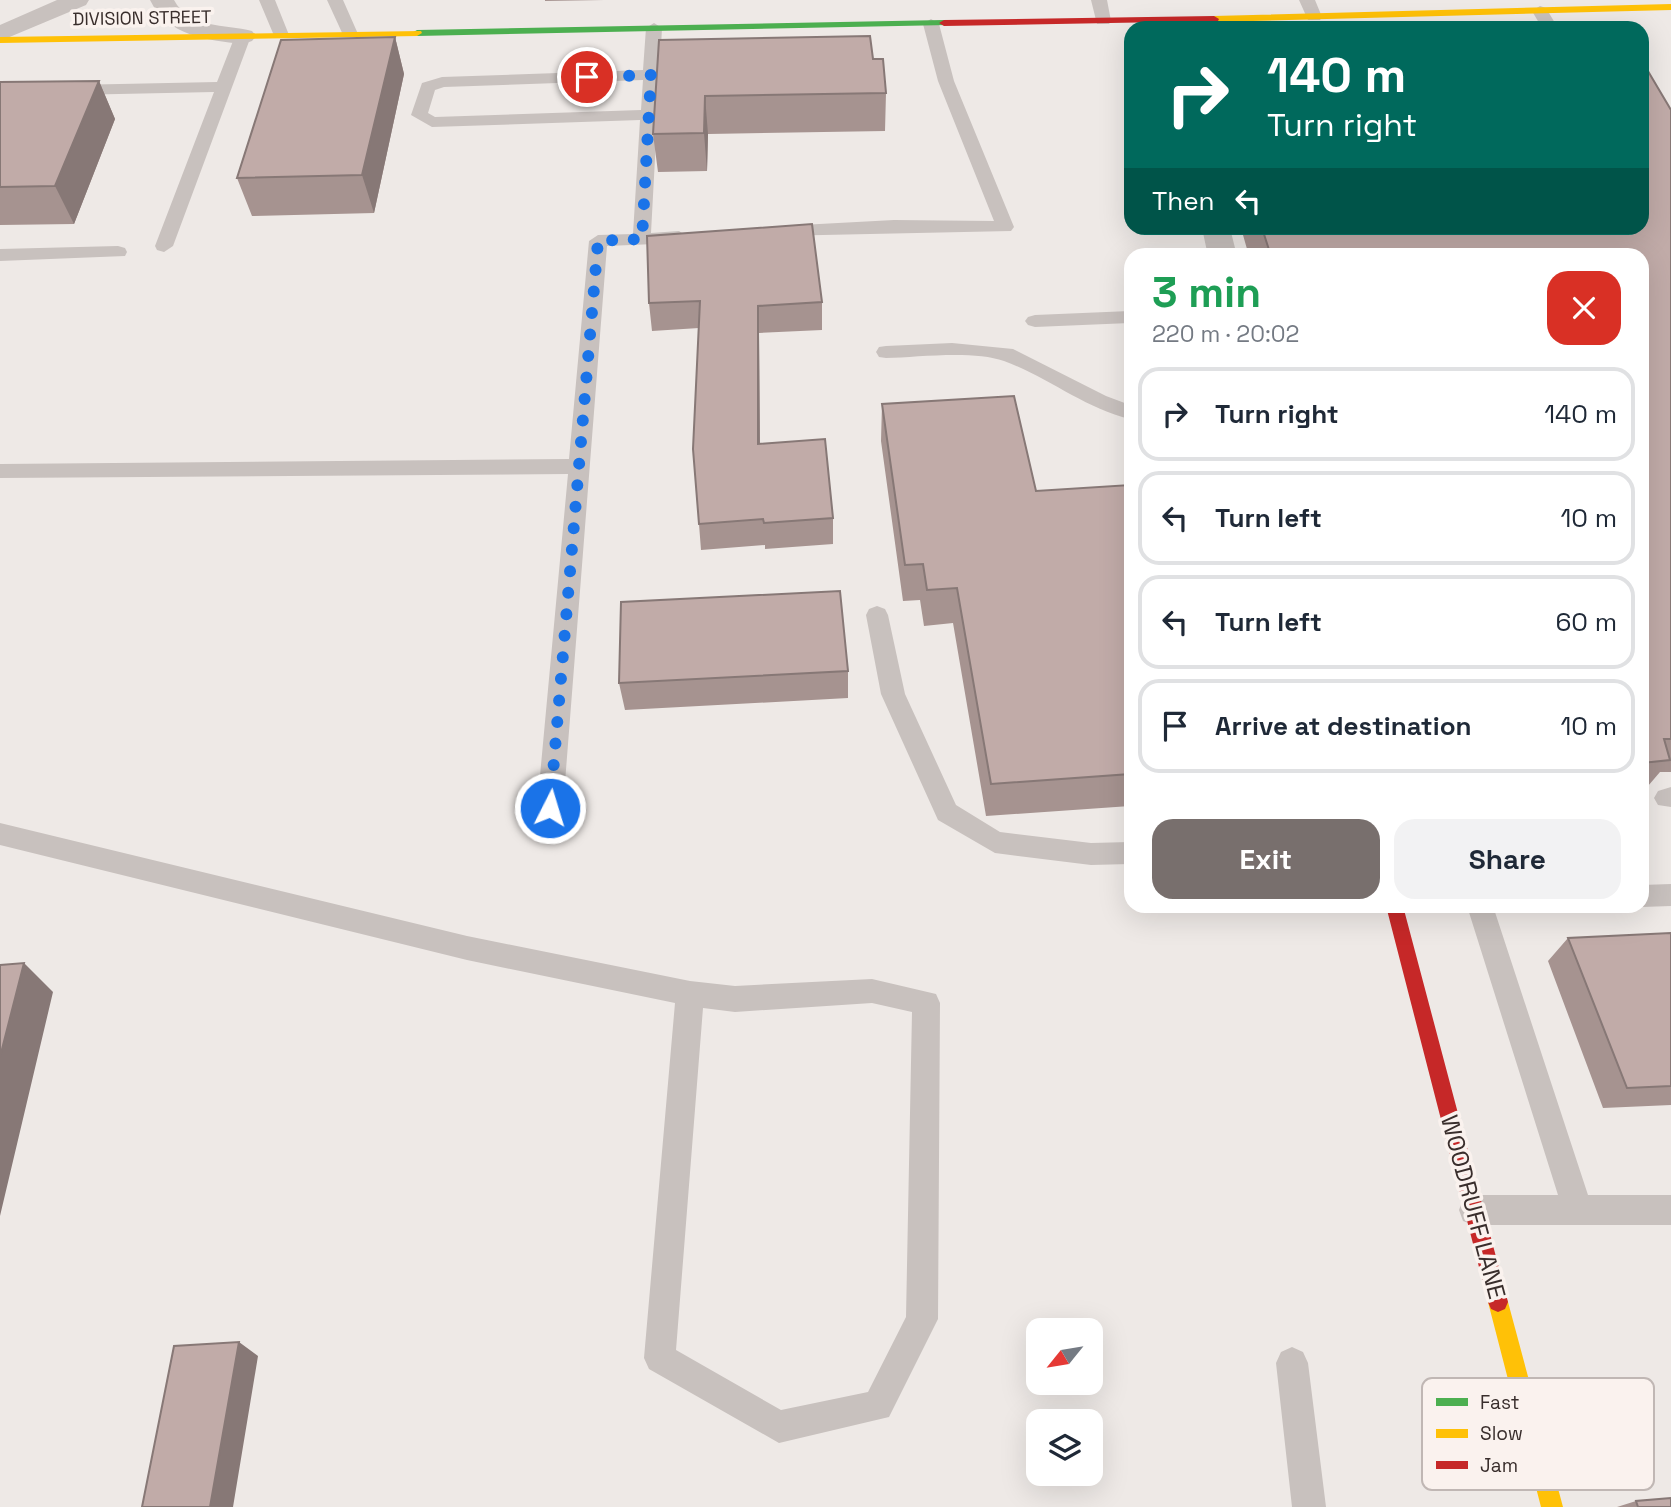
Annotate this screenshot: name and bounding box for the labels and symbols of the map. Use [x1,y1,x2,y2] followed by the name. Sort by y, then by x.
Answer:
[72,5,212,30] street label: DIVISION STREET
[557,47,617,107] pin
[513,771,587,845] position arrow
[1434,1112,1513,1302] street label: WOODRUFF LANE
[1026,1318,1102,1395] north arrow
[1422,1378,1654,1490] legend
[1480,1390,1520,1415] text: Fast
[1480,1421,1523,1446] text: Slow
[1480,1453,1518,1478] text: Jam

